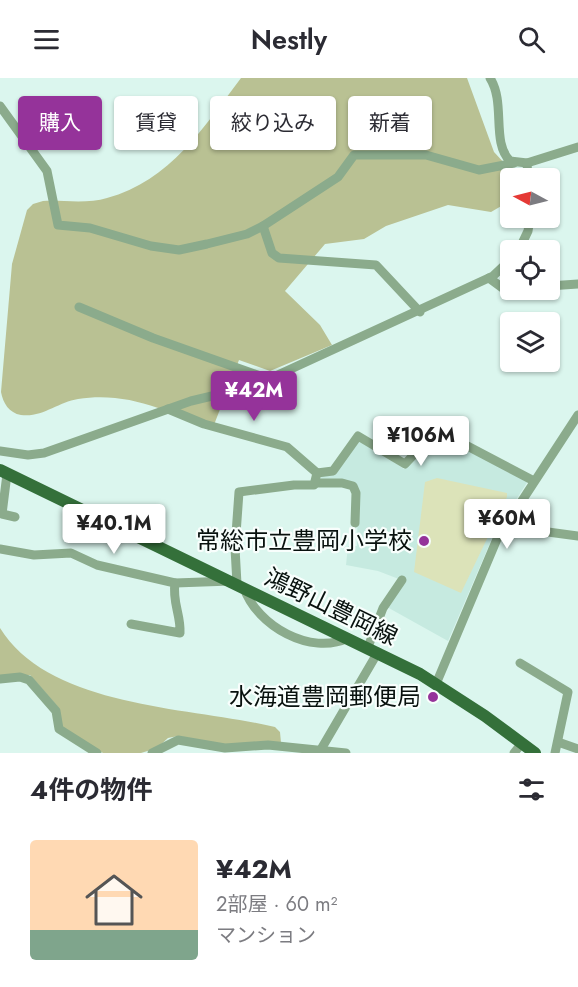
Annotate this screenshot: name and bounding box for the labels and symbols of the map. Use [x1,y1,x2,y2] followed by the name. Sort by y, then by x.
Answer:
[500,168,560,228] north arrow
[218,371,290,422] pin: ¥42M
[379,416,463,467] pin: ¥106M
[471,499,543,550] pin: ¥60M
[65,504,163,555] pin: ¥40.1M
[196,523,412,558] place label: 常総市立豊岡小学校
[417,534,431,548] marker: 常総市立豊岡小学校
[259,559,404,654] street label: 鴻野山豊岡線
[229,679,421,714] place label: 水海道豊岡郵便局
[426,690,440,704] marker: 水海道豊岡郵便局

